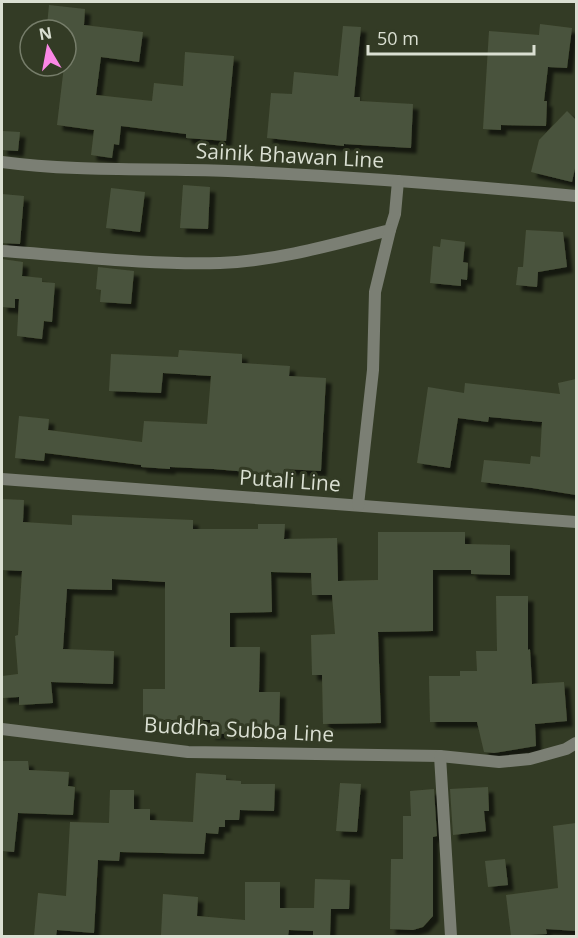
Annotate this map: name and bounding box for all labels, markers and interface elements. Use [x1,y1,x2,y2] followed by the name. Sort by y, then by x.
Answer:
[18,18,78,78] north arrow
[368,18,534,56] scale bar
[37,21,54,45] text: N
[377,26,419,50] text: 50 m
[195,136,385,174] street label: Sainik Bhawan Line
[238,462,342,498] street label: Putali Line
[143,710,335,748] street label: Buddha Subba Line

